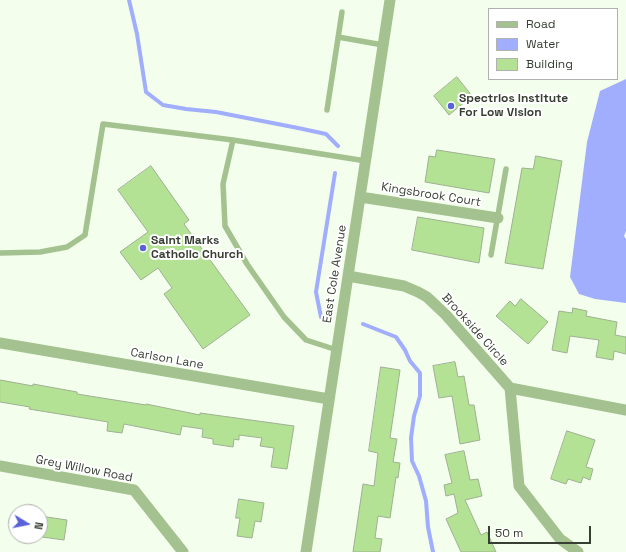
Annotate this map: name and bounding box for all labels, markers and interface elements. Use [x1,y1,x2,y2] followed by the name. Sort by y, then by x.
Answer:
[488,8,618,80] legend
[526,16,555,32] text: Road
[526,36,560,52] text: Water
[526,56,573,72] text: Building
[459,92,568,120] place label: Spectrios Institute For Low Vision
[446,101,456,111] marker: Spectrios Institute For Low Vision
[380,180,482,210] street label: Kingsbrook Court
[320,224,350,324] street label: East Cole Avenue
[151,234,243,262] place label: Saint Marks Catholic Church
[138,243,148,253] marker: Saint Marks Catholic Church
[439,291,511,369] street label: Brookside Circle
[129,345,205,373] street label: Carlson Lane
[34,453,134,485] street label: Grey Willow Road
[8,504,48,544] north arrow
[490,518,593,544] scale bar
[31,521,46,531] text: N
[495,525,523,541] text: 50 m

